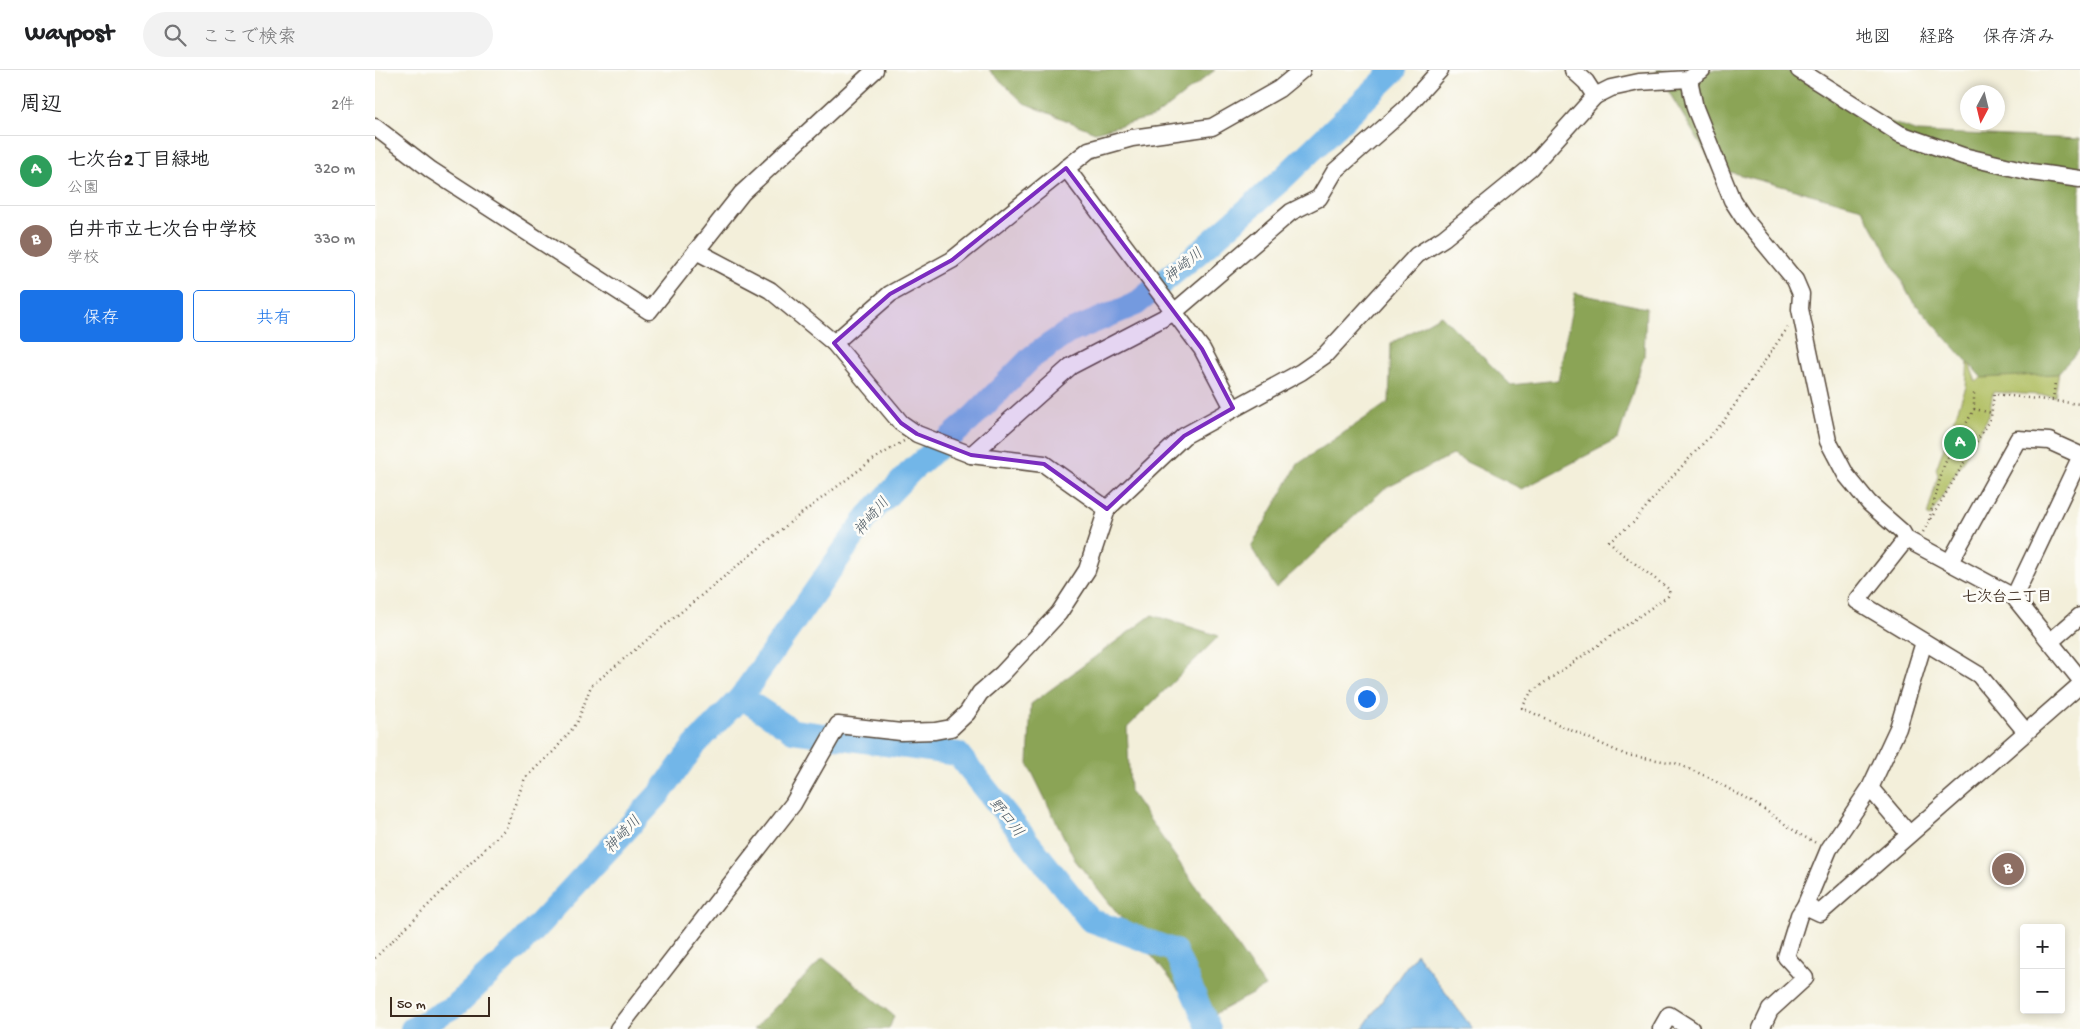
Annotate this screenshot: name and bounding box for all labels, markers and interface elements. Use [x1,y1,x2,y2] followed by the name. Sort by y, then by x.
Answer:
[143,12,493,57] search box
[25,20,113,49] text: Waypost
[161,21,189,49] icon: search
[201,27,296,50] text: ここで検索
[1855,28,1891,49] text: 地図
[1919,28,1955,49] text: 経路
[1983,28,2055,49] text: 保存済み
[1960,85,2005,130] north arrow
[20,94,62,119] text: 周辺
[331,97,355,116] text: 2件
[67,150,209,173] text: 七次台2丁目緑地
[31,161,41,180] text: A
[315,161,355,180] text: 320 m
[67,180,99,199] text: 公園
[67,220,257,243] text: 白井市立七次台中学校
[32,231,40,250] text: B
[314,231,355,250] text: 330 m
[1161,244,1207,288] water label: 神崎川
[67,250,99,269] text: 学校
[20,290,183,342] button: 保存
[193,290,355,342] button: 共有
[1944,424,1976,462] pin: A
[850,494,894,540] water label: 神崎川
[1962,588,2052,607] district label: 七次台二丁目
[1354,686,1380,712] your location
[984,795,1027,841] water label: 野口川
[601,812,645,858] water label: 神崎川
[1992,850,2024,888] pin: B
[2020,924,2065,1014] map controls
[2020,924,2065,969] button: +
[2020,969,2065,1014] button: −
[390,994,490,1017] scale bar
[397,997,426,1014] text: 50 m

